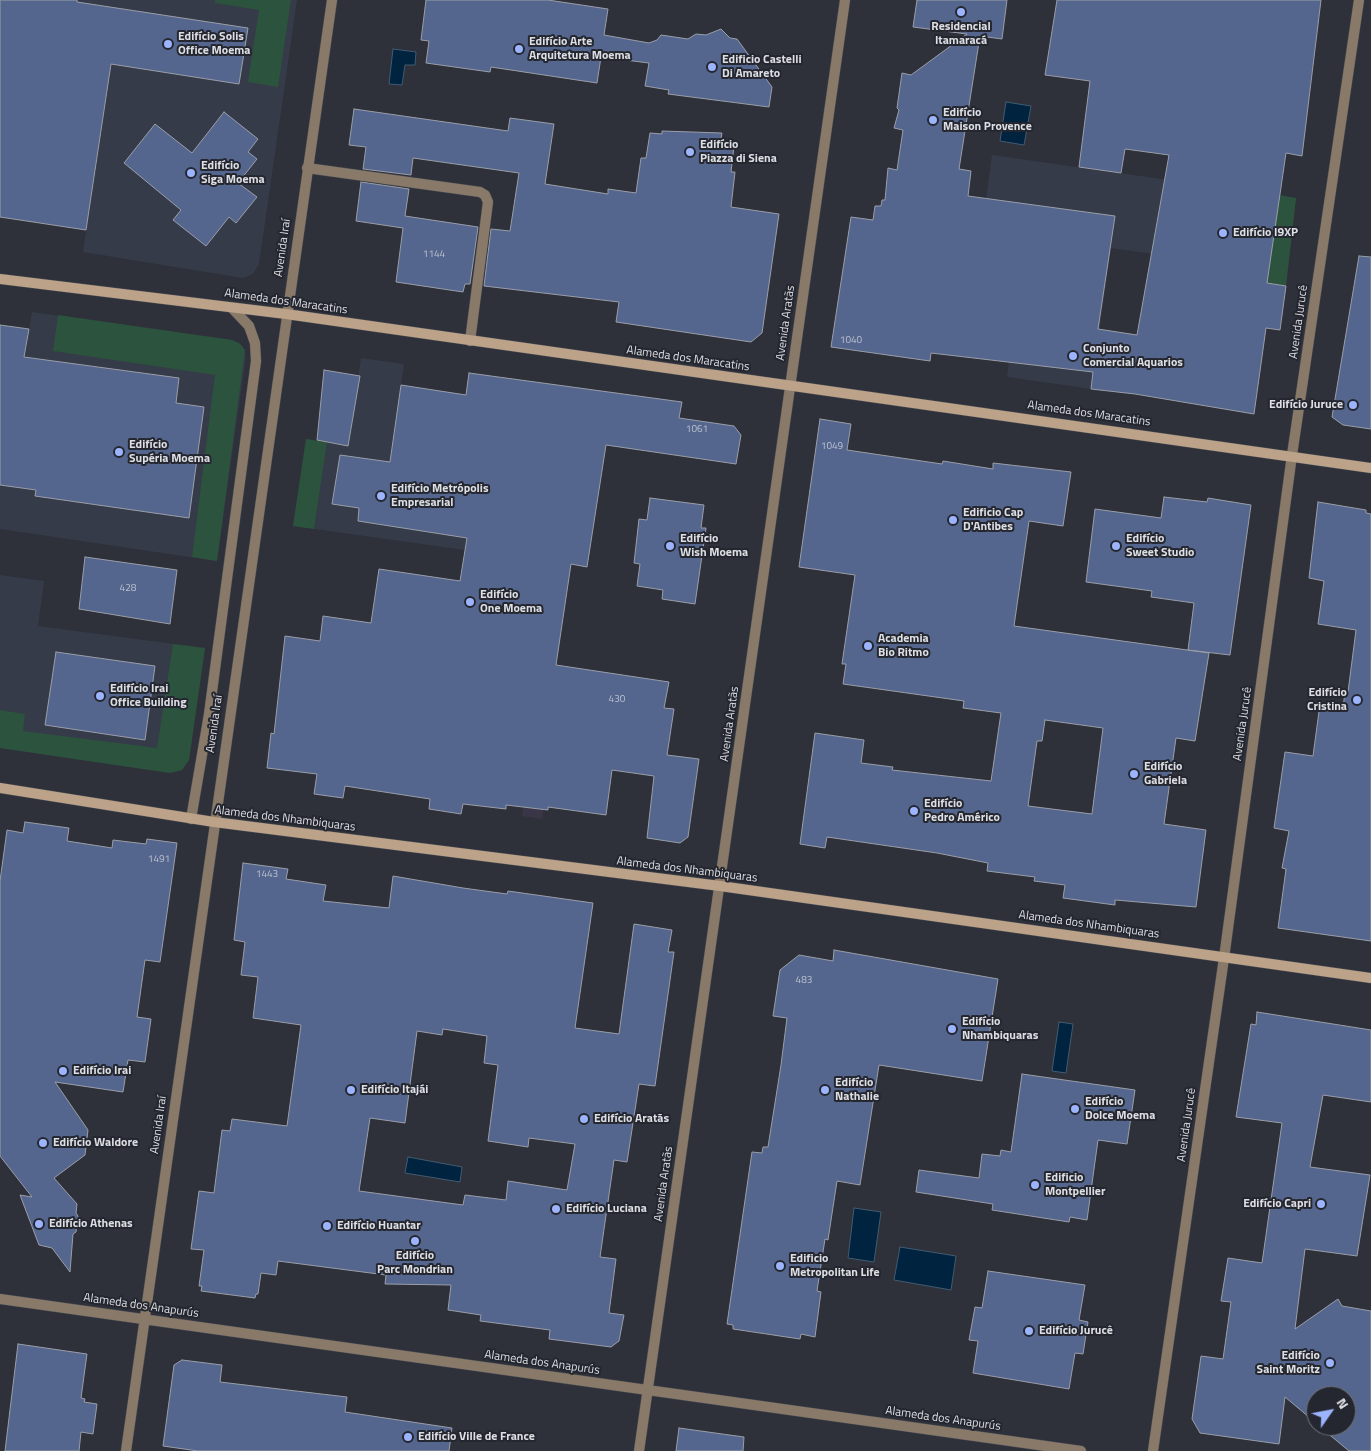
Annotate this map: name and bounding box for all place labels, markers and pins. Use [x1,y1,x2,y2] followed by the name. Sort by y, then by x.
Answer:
[955,6,967,18] marker: Residencial Itamaracá
[931,20,991,48] place label: Residencial Itamaracá
[178,30,250,58] place label: Edifício Solis Office Moema
[529,35,631,63] place label: Edifício Arte Arquitetura Moema
[162,38,174,50] marker: Edifício Solis Office Moema
[513,43,525,55] marker: Edifício Arte Arquitetura Moema
[722,53,801,81] place label: Edificio Castelli Di Amareto
[706,61,718,73] marker: Edificio Castelli Di Amareto
[943,106,1032,134] place label: Edifício Maison Provence
[927,114,939,126] marker: Edifício Maison Provence
[700,138,777,166] place label: Edifício Piazza di Siena
[684,146,696,158] marker: Edifício Piazza di Siena
[201,159,265,187] place label: Edifício Siga Moema
[185,167,197,179] marker: Edifício Siga Moema
[1233,226,1298,240] place label: Edifício I9XP
[1217,227,1229,239] marker: Edifício I9XP
[1083,342,1183,370] place label: Conjunto Comercial Aquarios
[1067,350,1079,362] marker: Conjunto Comercial Aquarios
[1269,398,1343,412] place label: Edifício Juruce
[1347,399,1359,411] marker: Edifício Juruce
[129,438,210,466] place label: Edifício Supéria Moema
[113,446,125,458] marker: Edifício Supéria Moema
[391,482,489,510] place label: Edifício Metrópolis Empresarial
[375,490,387,502] marker: Edifício Metrópolis Empresarial
[963,506,1023,534] place label: Edificio Cap D'Antibes
[947,514,959,526] marker: Edificio Cap D'Antibes
[680,532,748,560] place label: Edifício Wish Moema
[1126,532,1194,560] place label: Edifício Sweet Studio
[664,540,676,552] marker: Edifício Wish Moema
[1110,540,1122,552] marker: Edifício Sweet Studio
[480,588,542,616] place label: Edifício One Moema
[464,596,476,608] marker: Edifício One Moema
[878,632,929,660] place label: Academia Bio Ritmo
[862,640,874,652] marker: Academia Bio Ritmo
[110,682,187,710] place label: Edifício Irai Office Building
[1307,686,1347,714] place label: Edifício Cristina
[94,690,106,702] marker: Edifício Irai Office Building
[1351,694,1363,706] marker: Edifício Cristina
[1144,760,1187,788] place label: Edifício Gabriela
[1128,768,1140,780] marker: Edifício Gabriela
[924,797,1000,825] place label: Edifício Pedro Américo
[908,805,920,817] marker: Edifício Pedro Américo
[962,1015,1038,1043] place label: Edifício Nhambiquaras
[946,1023,958,1035] marker: Edifício Nhambiquaras
[73,1064,131,1078] place label: Edifício Irai
[57,1065,69,1077] marker: Edifício Irai
[835,1076,879,1104] place label: Edifício Nathalie
[361,1083,428,1097] place label: Edifício Itajái
[345,1084,357,1096] marker: Edifício Itajái
[819,1084,831,1096] marker: Edifício Nathalie
[1085,1095,1155,1123] place label: Edifício Dolce Moema
[1069,1103,1081,1115] marker: Edifício Dolce Moema
[594,1112,669,1126] place label: Edifício Aratãs
[578,1113,590,1125] marker: Edifício Aratãs
[53,1136,138,1150] place label: Edifício Waldore
[37,1137,49,1149] marker: Edifício Waldore
[1045,1171,1105,1199] place label: Edificio Montpellier
[1029,1179,1041,1191] marker: Edificio Montpellier
[1243,1197,1311,1211] place label: Edifício Capri
[1315,1198,1327,1210] marker: Edifício Capri
[566,1202,647,1216] place label: Edifício Luciana
[550,1203,562,1215] marker: Edifício Luciana
[49,1217,133,1231] place label: Edifício Athenas
[33,1218,45,1230] marker: Edifício Athenas
[337,1219,421,1233] place label: Edifício Huantar
[321,1220,333,1232] marker: Edifício Huantar
[409,1235,421,1247] marker: Edifício Parc Mondrian
[377,1249,453,1277] place label: Edifício Parc Mondrian
[790,1252,880,1280] place label: Edificio Metropolitan Life
[774,1260,786,1272] marker: Edificio Metropolitan Life
[1039,1324,1113,1338] place label: Edifício Jurucê
[1023,1325,1035,1337] marker: Edifício Jurucê
[1257,1349,1320,1377] place label: Edifício Saint Moritz
[1324,1357,1336,1369] marker: Edifício Saint Moritz
[418,1430,535,1444] place label: Edifício Ville de France
[402,1431,414,1443] marker: Edifício Ville de France

